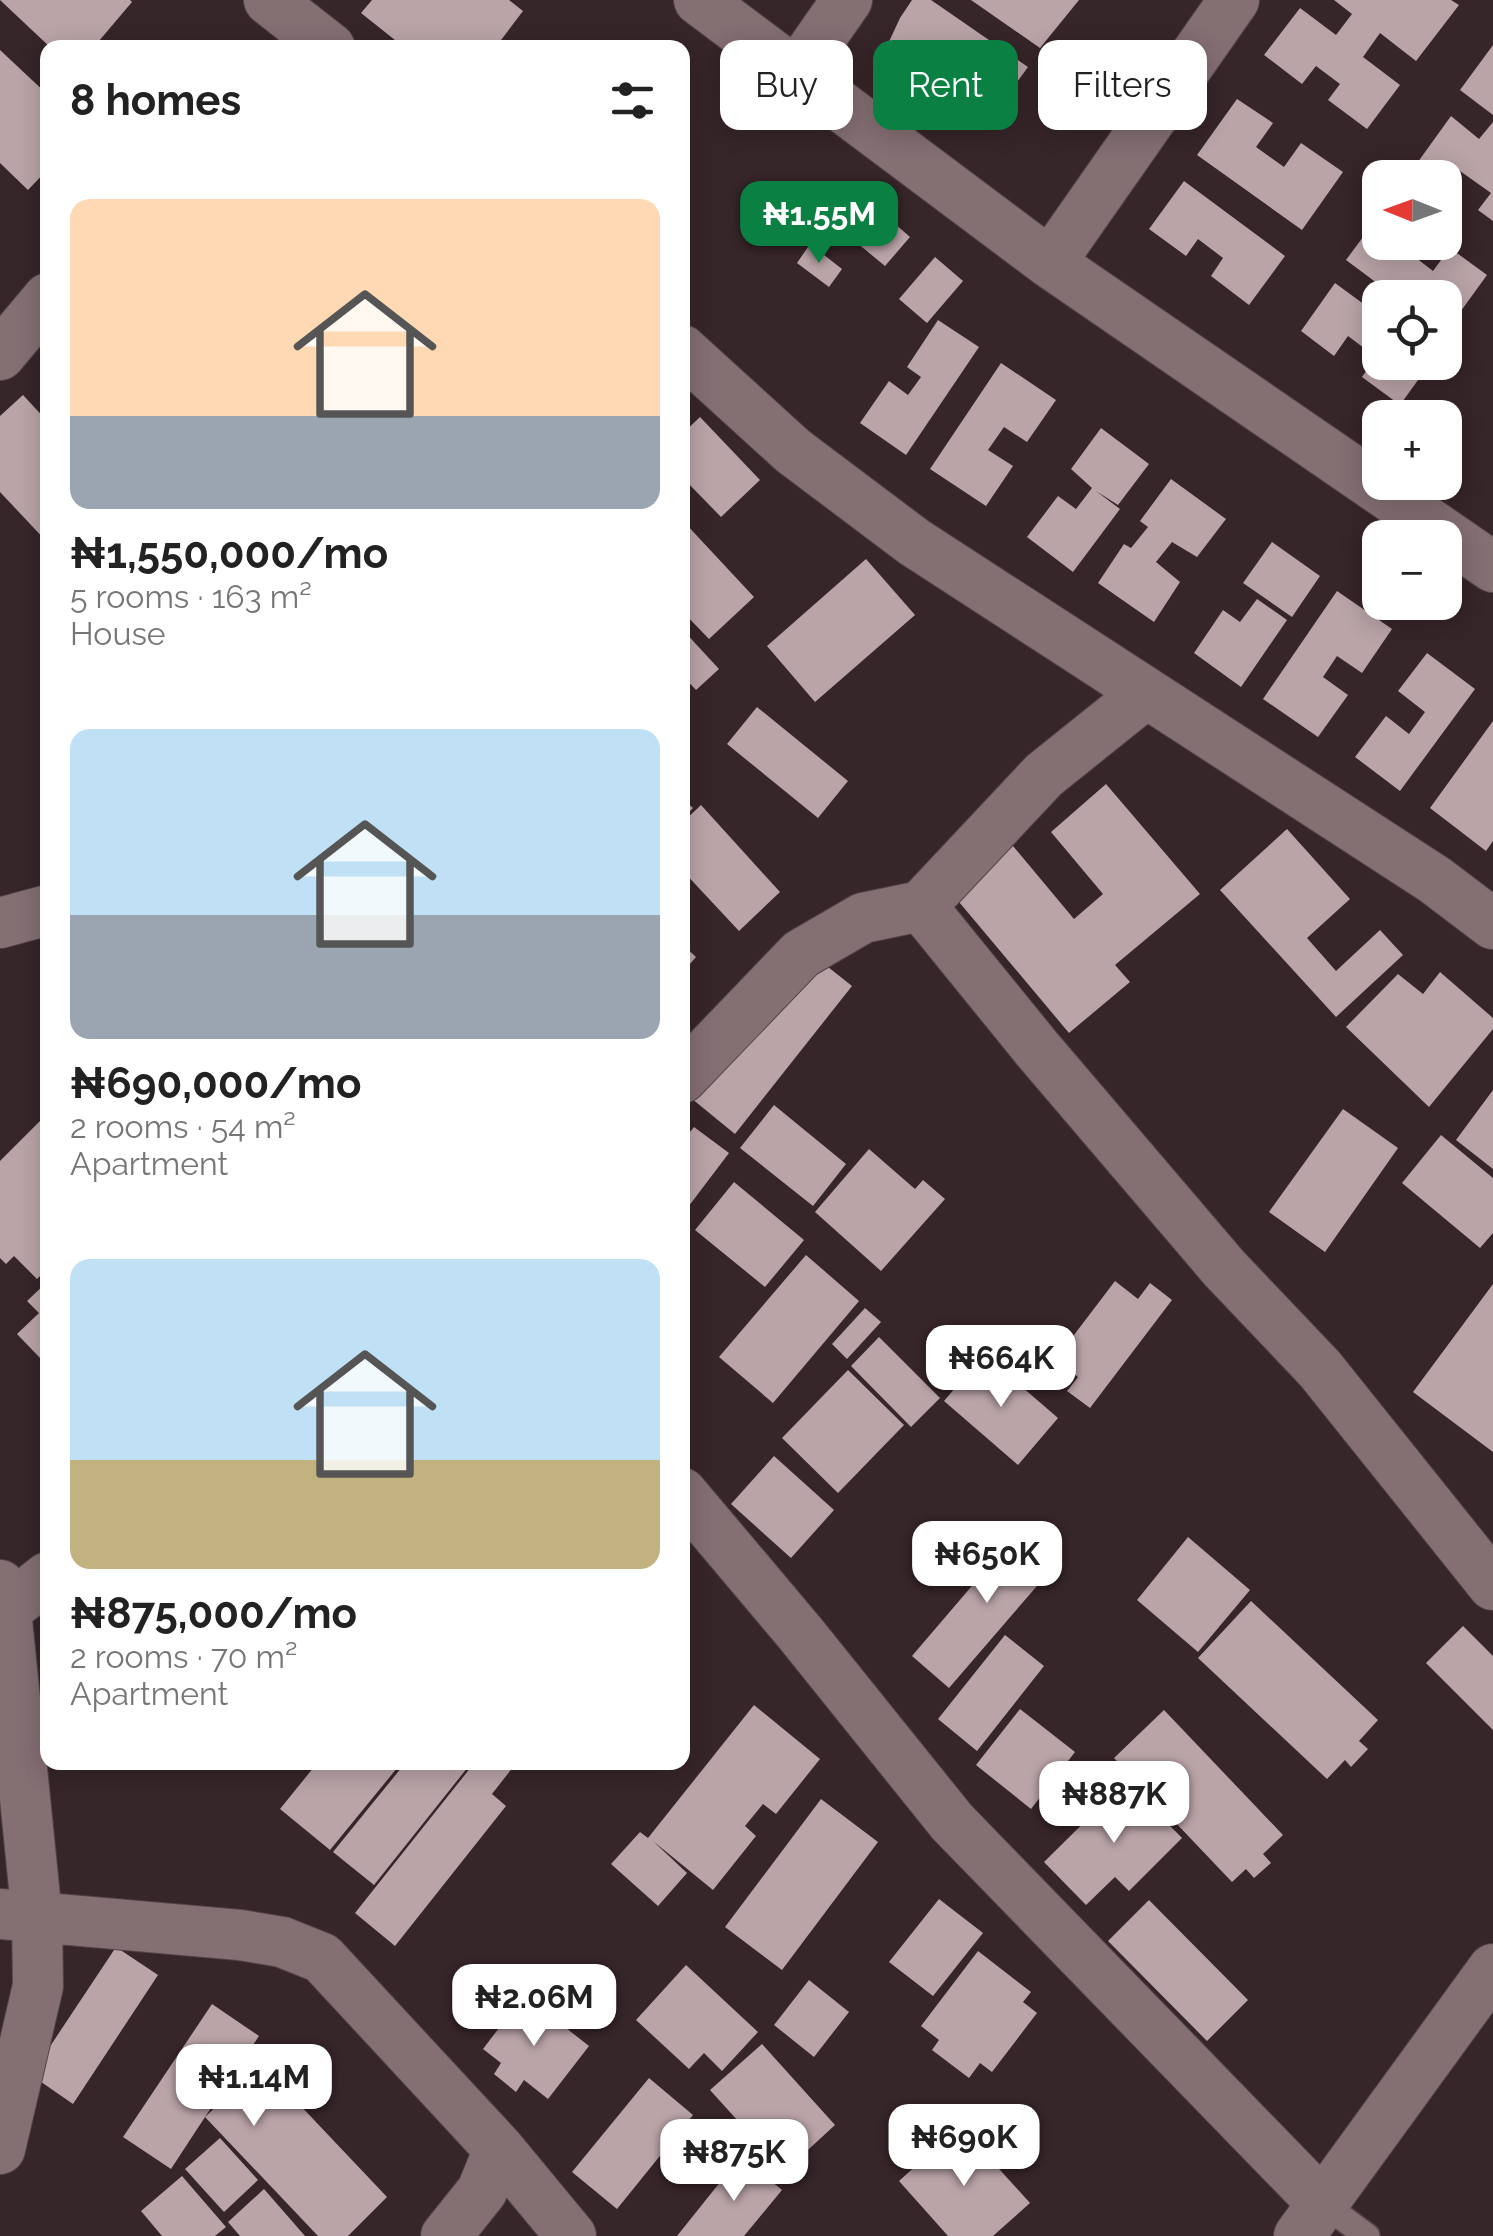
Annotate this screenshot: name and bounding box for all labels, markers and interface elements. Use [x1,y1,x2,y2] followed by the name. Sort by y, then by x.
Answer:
[720,40,853,130] chip: Buy
[873,40,1018,130] chip: Rent
[1038,40,1207,130] chip: Filters
[605,73,660,128] icon: filters
[70,76,241,125] text: 8 homes
[1362,160,1462,260] north arrow
[1362,160,1462,620] map controls
[738,181,900,266] pin: ₦1.55M
[762,195,876,232] text: ₦1.55M
[275,264,455,444] icon: home
[1362,280,1462,380] button: locate
[1362,400,1462,500] button: +
[1362,520,1462,620] button: −
[70,529,388,578] text: ₦1,550,000/mo
[70,578,312,615] text: 5 rooms · 163 m²
[70,615,166,652] text: House
[275,794,455,974] icon: home
[70,1059,361,1108] text: ₦690,000/mo
[70,1108,296,1145] text: 2 rooms · 54 m²
[70,1145,228,1182] text: Apartment
[275,1324,455,1504] icon: home
[931,1325,1071,1410] pin: ₦664K
[948,1339,1054,1376] text: ₦664K
[917,1521,1057,1606] pin: ₦650K
[934,1535,1040,1572] text: ₦650K
[70,1589,357,1638] text: ₦875,000/mo
[70,1638,297,1675] text: 2 rooms · 70 m²
[70,1675,228,1712] text: Apartment
[1044,1761,1184,1846] pin: ₦887K
[1061,1775,1167,1812] text: ₦887K
[453,1964,615,2049] pin: ₦2.06M
[474,1978,594,2015] text: ₦2.06M
[173,2044,335,2129] pin: ₦1.14M
[198,2058,310,2095] text: ₦1.14M
[894,2104,1034,2189] pin: ₦690K
[911,2118,1017,2155] text: ₦690K
[664,2119,804,2204] pin: ₦875K
[682,2133,786,2170] text: ₦875K

